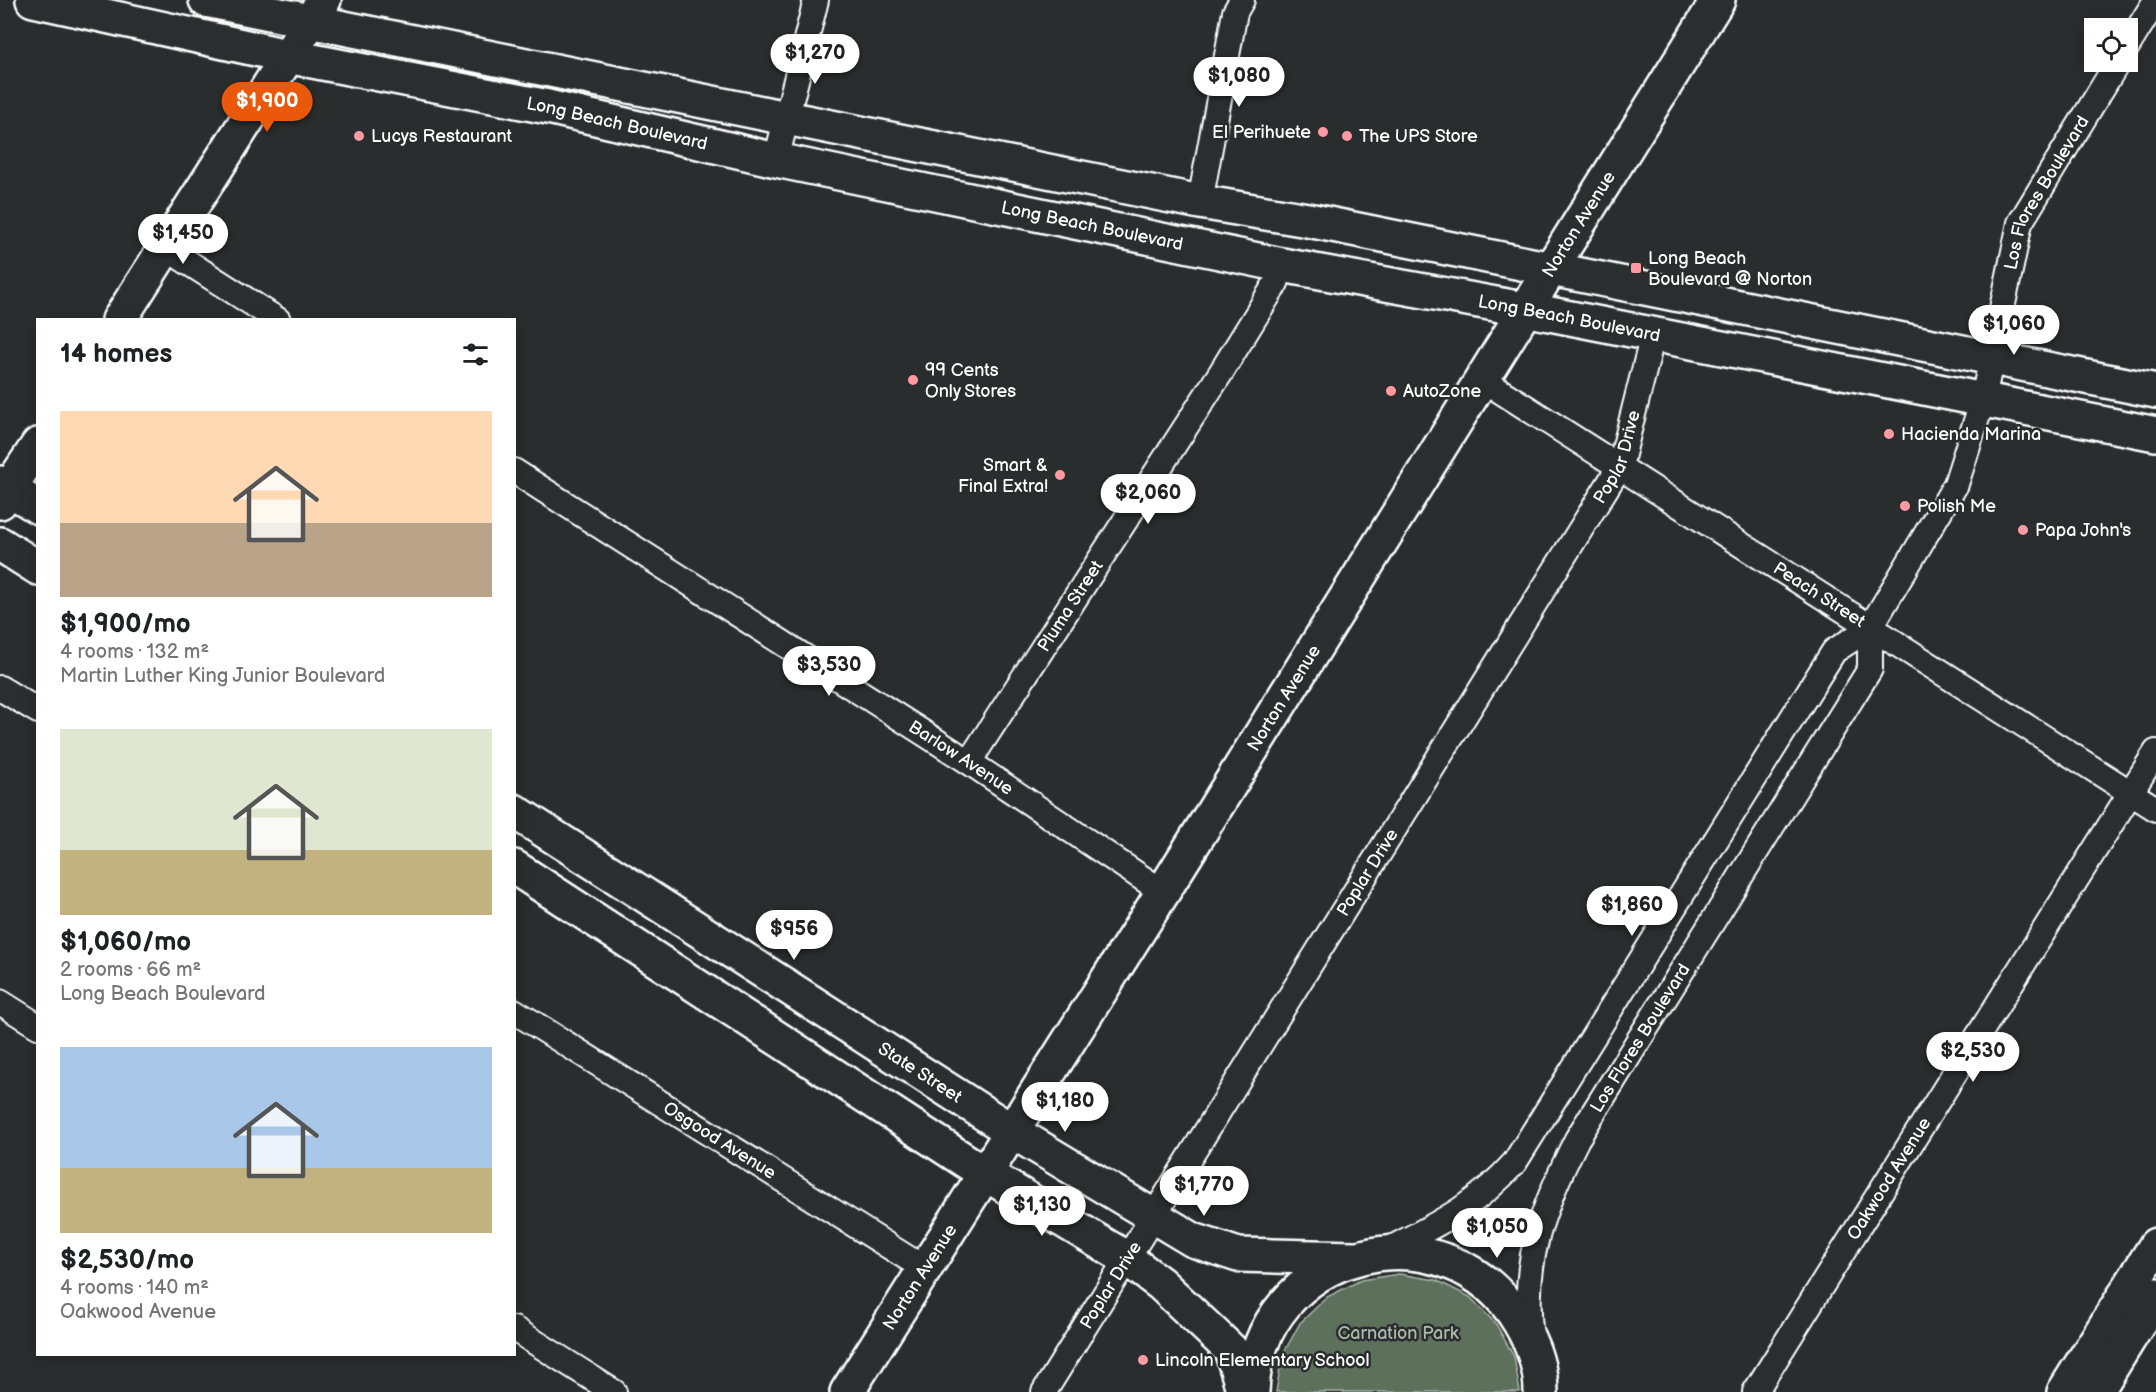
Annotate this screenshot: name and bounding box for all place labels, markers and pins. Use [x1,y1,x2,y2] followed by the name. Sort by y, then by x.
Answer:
[766,34,864,85] pin: $1,270
[1190,57,1288,108] pin: $1,080
[218,82,316,133] pin: $1,900
[1212,122,1311,143] place label: El Perihuete
[1316,125,1330,139] marker: El Perihuete
[371,126,513,147] place label: Lucys Restaurant
[1359,126,1478,147] place label: The UPS Store
[352,129,366,143] marker: Lucys Restaurant
[1340,129,1354,143] marker: The UPS Store
[134,214,232,265] pin: $1,450
[1648,248,1812,290] place label: Long Beach Boulevard @ Norton
[1629,261,1643,275] marker: Long Beach Boulevard @ Norton
[1965,305,2063,356] pin: $1,060
[925,360,1016,402] place label: 99 Cents Only Stores
[906,373,920,387] marker: 99 Cents Only Stores
[1403,381,1481,402] place label: AutoZone
[1384,384,1398,398] marker: AutoZone
[1901,424,2041,445] place label: Hacienda Marina
[1882,427,1896,441] marker: Hacienda Marina
[958,455,1048,497] place label: Smart & Final Extra!
[1053,468,1067,482] marker: Smart & Final Extra!
[1099,474,1197,525] pin: $2,060
[1917,496,1996,517] place label: Polish Me
[1898,499,1912,513] marker: Polish Me
[2035,520,2131,541] place label: Papa John's
[2016,523,2030,537] marker: Papa John's
[780,646,878,697] pin: $3,530
[1583,886,1681,937] pin: $1,860
[758,910,830,961] pin: $956
[1924,1032,2022,1083] pin: $2,530
[1016,1082,1114,1133] pin: $1,180
[1155,1166,1253,1217] pin: $1,770
[993,1186,1091,1237] pin: $1,130
[1448,1208,1546,1259] pin: $1,050
[1155,1350,1370,1371] place label: Lincoln Elementary School
[1136,1353,1150,1367] marker: Lincoln Elementary School

